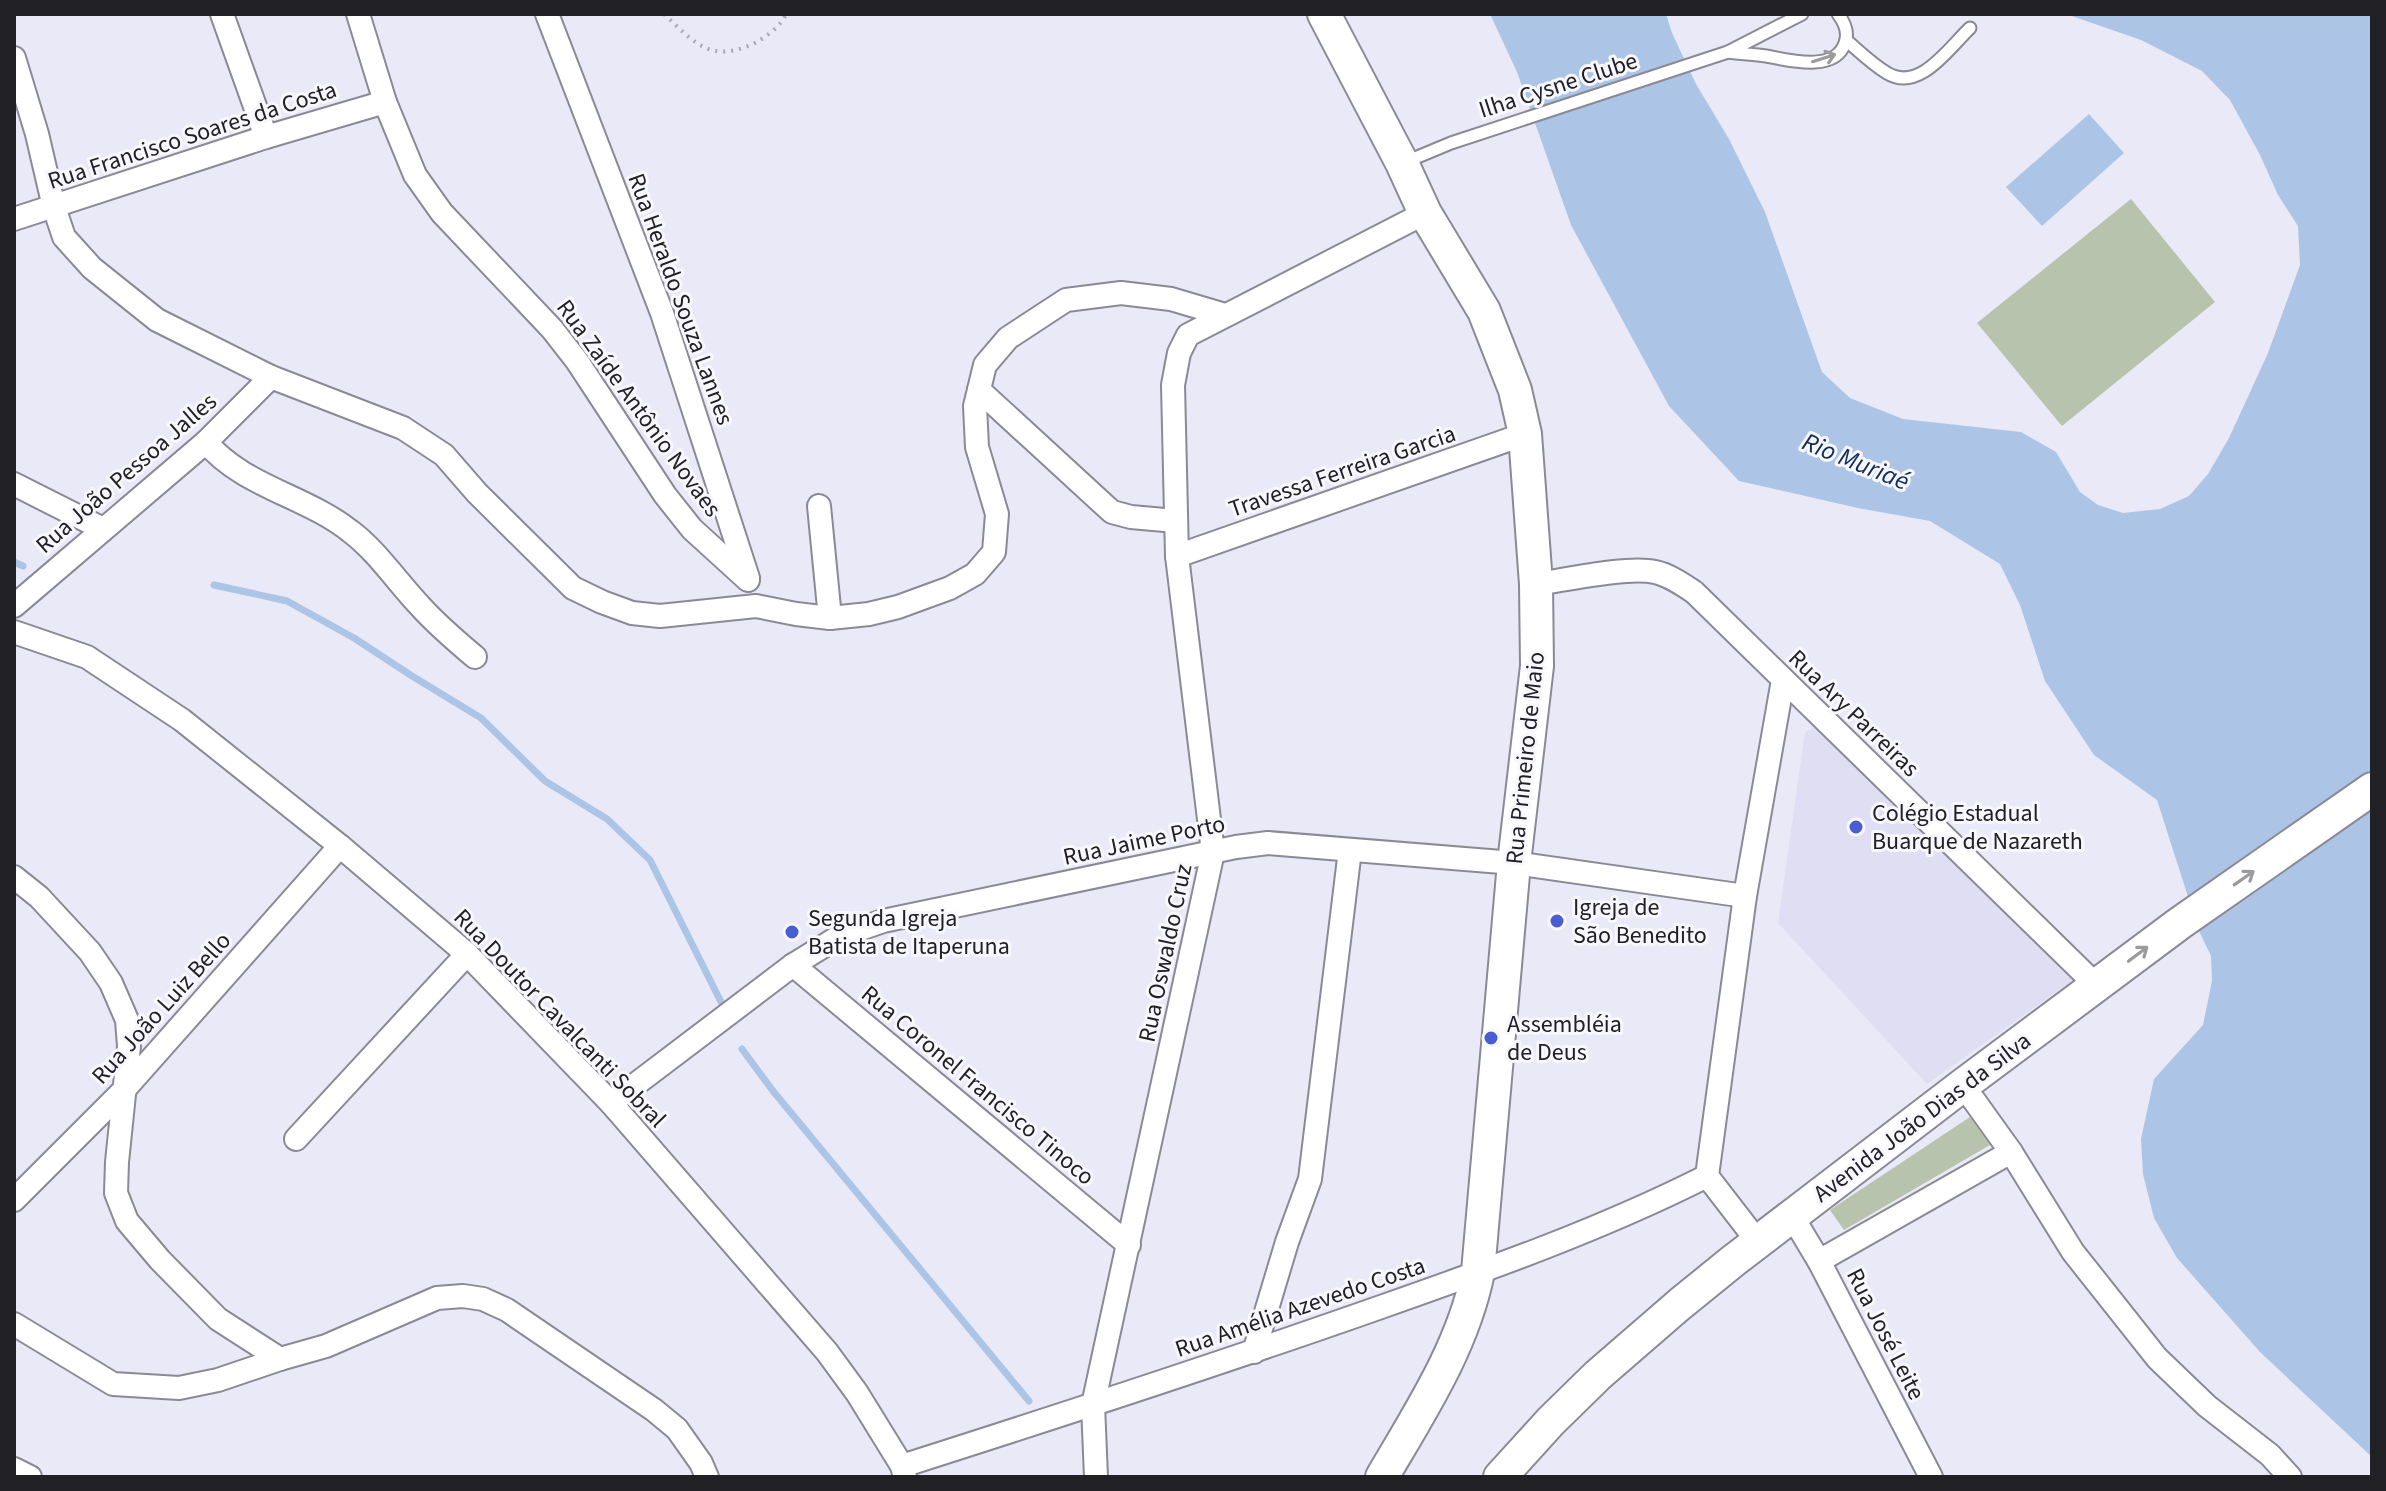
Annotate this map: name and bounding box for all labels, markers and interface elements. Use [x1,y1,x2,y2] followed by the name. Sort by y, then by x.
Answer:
[1474,43,1642,128] street label: Ilha Cysne Clube
[1811,50,1836,65] one-way arrow
[43,72,341,199] street label: Rua Francisco Soares da Costa
[619,168,742,430] street label: Rua Heraldo Souza Lannes
[548,292,730,524] street label: Rua Zaíde Antônio Novaes
[28,385,225,562] street label: Rua João Pessoa Jalles
[1224,416,1460,527] street label: Travessa Ferreira Garcia
[1797,423,1915,500] water label: Rio Muriaé
[1780,642,1927,785] street label: Rua Ary Parreiras
[1497,650,1554,866] street label: Rua Primeiro de Maio
[1872,796,2083,859] place label: Colégio Estadual Buarque de Nazareth
[1060,806,1228,875] street label: Rua Jaime Porto
[1847,818,1865,836] marker: Colégio Estadual Buarque de Nazareth
[1130,861,1201,1045] street label: Rua Oswaldo Cruz
[2233,870,2255,886] one-way arrow
[1573,890,1707,953] place label: Igreja de São Benedito
[445,901,674,1136] street label: Rua Doutor Cavalcanti Sobral
[808,901,1010,964] place label: Segunda Igreja Batista de Itaperuna
[1548,912,1566,930] marker: Igreja de São Benedito
[783,923,801,941] marker: Segunda Igreja Batista de Itaperuna
[83,924,239,1092] street label: Rua João Luiz Bello
[2127,945,2149,962] one-way arrow
[853,977,1102,1194] street label: Rua Coronel Francisco Tinoco
[1507,1007,1622,1070] place label: Assembléia de Deus
[1806,1024,2039,1211] street label: Avenida João Dias da Silva
[1482,1029,1500,1047] marker: Assembléia de Deus
[1170,1248,1430,1367] street label: Rua Amélia Azevedo Costa
[1837,1262,1934,1406] street label: Rua José Leite

